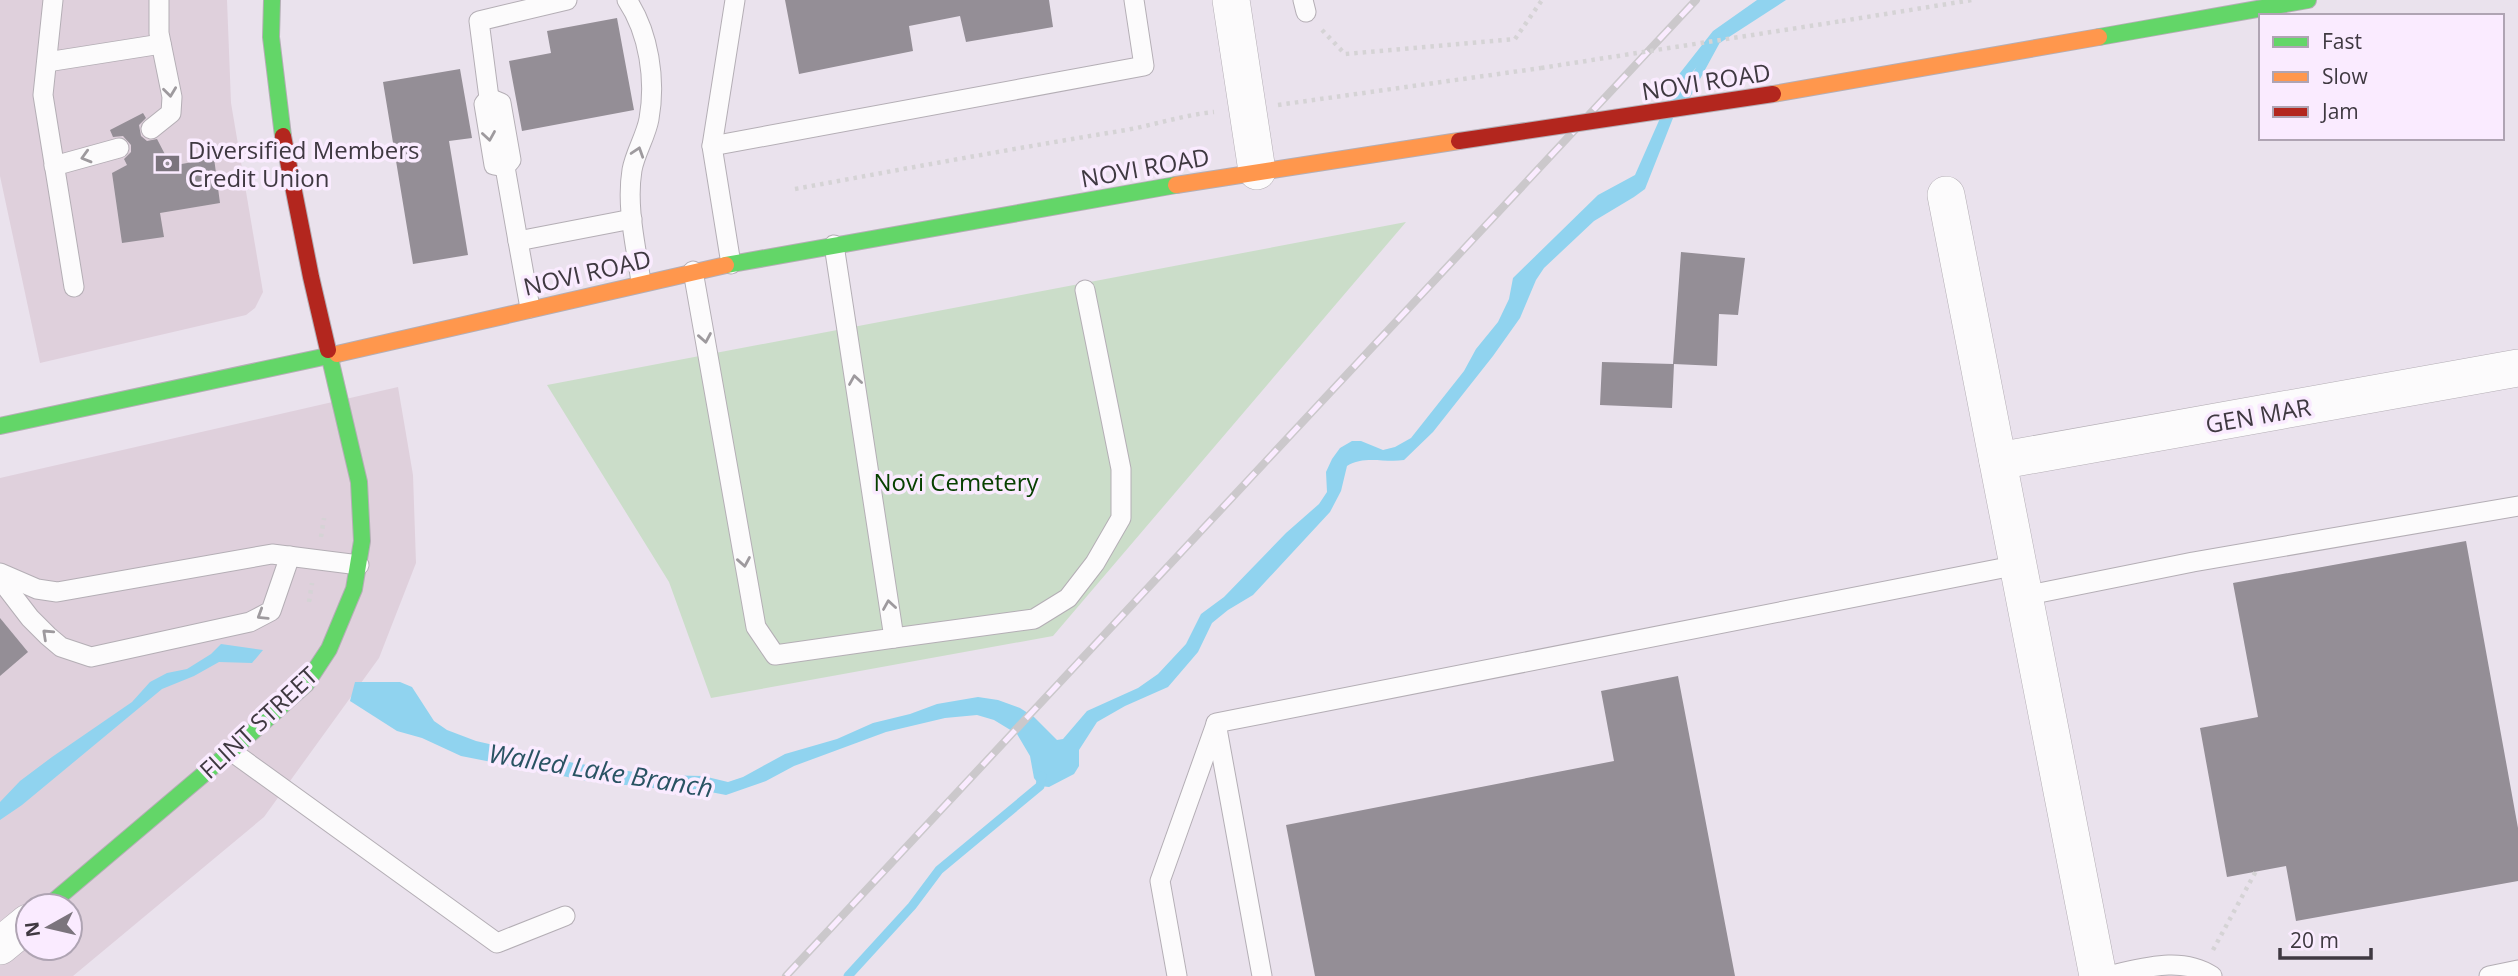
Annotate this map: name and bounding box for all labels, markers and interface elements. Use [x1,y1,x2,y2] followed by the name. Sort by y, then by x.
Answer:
[2259,14,2504,140] legend
[2322,27,2362,55] text: Fast
[1639,55,1773,107] street label: NOVI ROAD
[2322,62,2368,90] text: Slow
[163,86,178,98] one-way arrow
[2320,97,2359,125] text: Jam
[481,130,496,142] one-way arrow
[188,133,419,194] place label: Diversified Members Credit Union
[1078,139,1212,195] street label: NOVI ROAD
[630,146,644,159] one-way arrow
[81,148,93,163] one-way arrow
[154,149,182,177] bank icon: Diversified Members Credit Union
[520,241,654,303] street label: NOVI ROAD
[697,332,712,344] one-way arrow
[848,374,863,386] one-way arrow
[2203,389,2314,441] street label: GEN MAR
[874,465,1039,498] park label: Novi Cemetery
[736,557,751,568] one-way arrow
[882,599,897,611] one-way arrow
[257,607,270,620] one-way arrow
[42,630,55,642] one-way arrow
[192,659,324,785] street label: FLINT STREET
[486,734,716,806] water label: Walled Lake Branch
[14,892,84,962] north arrow
[2280,916,2371,960] scale bar
[18,920,46,939] text: N
[2290,926,2339,954] text: 20 m

